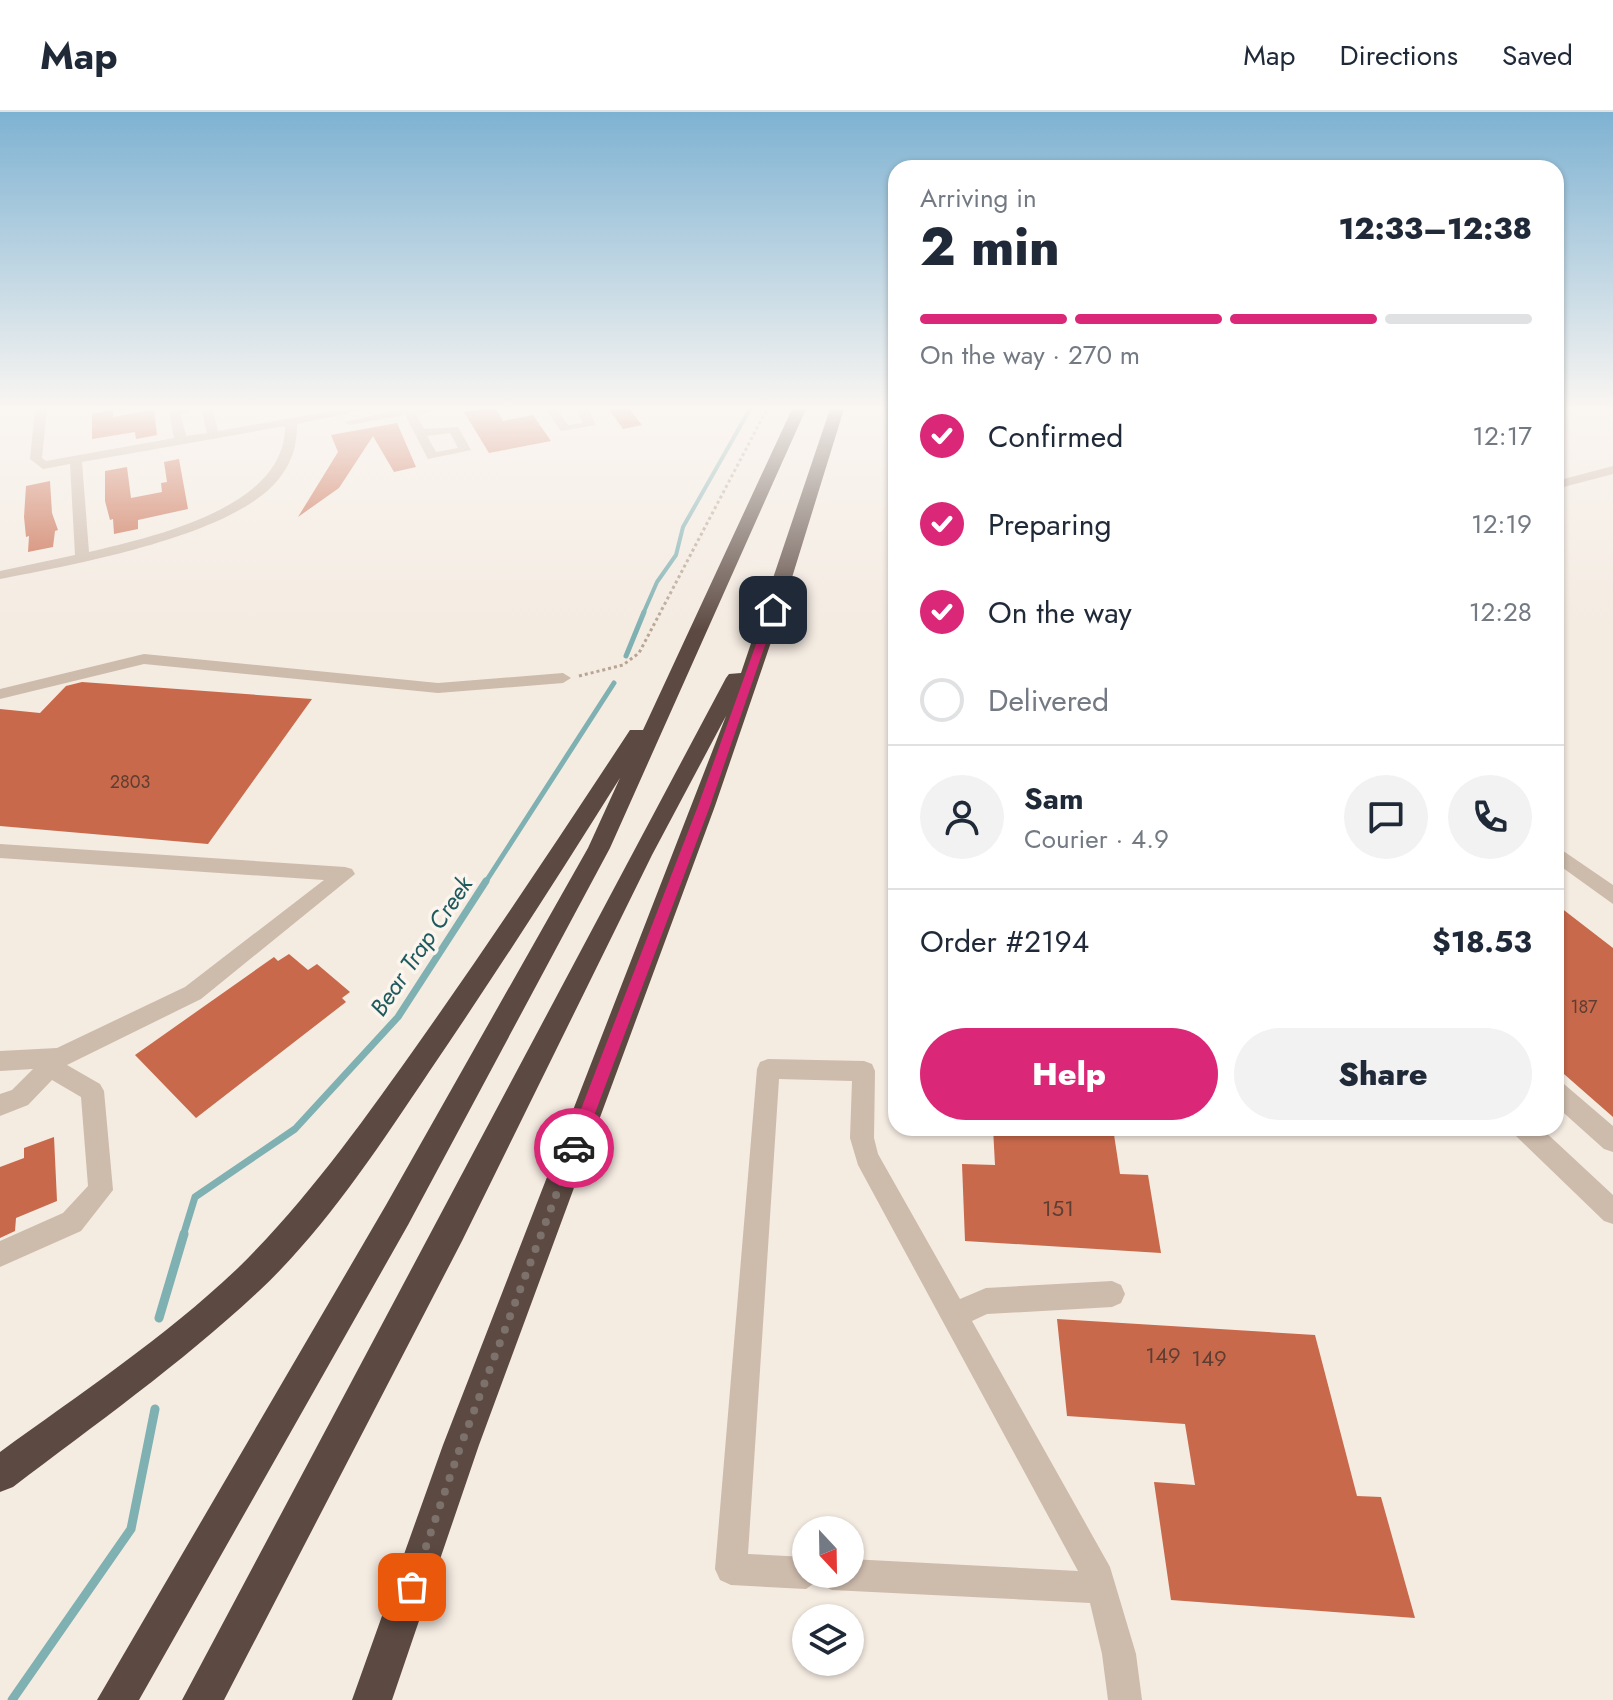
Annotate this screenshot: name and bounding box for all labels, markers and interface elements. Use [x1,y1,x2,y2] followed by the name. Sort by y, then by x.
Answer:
[40,28,118,83] text: Map
[1243,35,1295,76] text: Map
[1339,35,1458,76] text: Directions
[1502,35,1573,76] text: Saved
[920,179,1037,217] text: Arriving in
[1338,207,1532,250] text: 12:33–12:38
[920,209,1060,285] text: 2 min
[920,336,1140,374] text: On the way · 270 m
[920,414,964,458] icon: check
[988,415,1123,458] text: Confirmed
[1472,417,1532,455] text: 12:17
[920,502,964,546] icon: check
[988,503,1112,546] text: Preparing
[1471,505,1532,543] text: 12:19
[739,576,807,644] pin
[751,588,795,632] icon: home
[920,590,964,634] icon: check
[988,591,1132,634] text: On the way
[1469,593,1532,631] text: 12:28
[988,679,1109,722] text: Delivered
[110,769,151,795] house number: 2803
[920,775,1004,859] button: person
[1344,775,1428,859] button: chat
[1448,775,1532,859] button: phone
[1024,777,1084,820] text: Sam
[1024,820,1169,858] text: Courier · 4.9
[361,868,482,1023] water label: Bear Trap Creek
[920,920,1089,963] text: Order #2194
[1432,920,1532,963] text: $18.53
[1570,994,1598,1020] house number: 187
[920,1028,1218,1120] button: Help
[1234,1028,1532,1120] button: Share
[534,1108,614,1188] courier
[552,1126,596,1170] icon: car
[1042,1192,1074,1224] house number: 151
[1145,1339,1181,1371] house number: 149
[1191,1342,1227,1374] house number: 149
[792,1516,864,1588] north arrow
[792,1516,864,1676] map controls
[378,1553,446,1621] pin
[390,1565,434,1609] icon: bag
[792,1604,864,1676] button: layers

